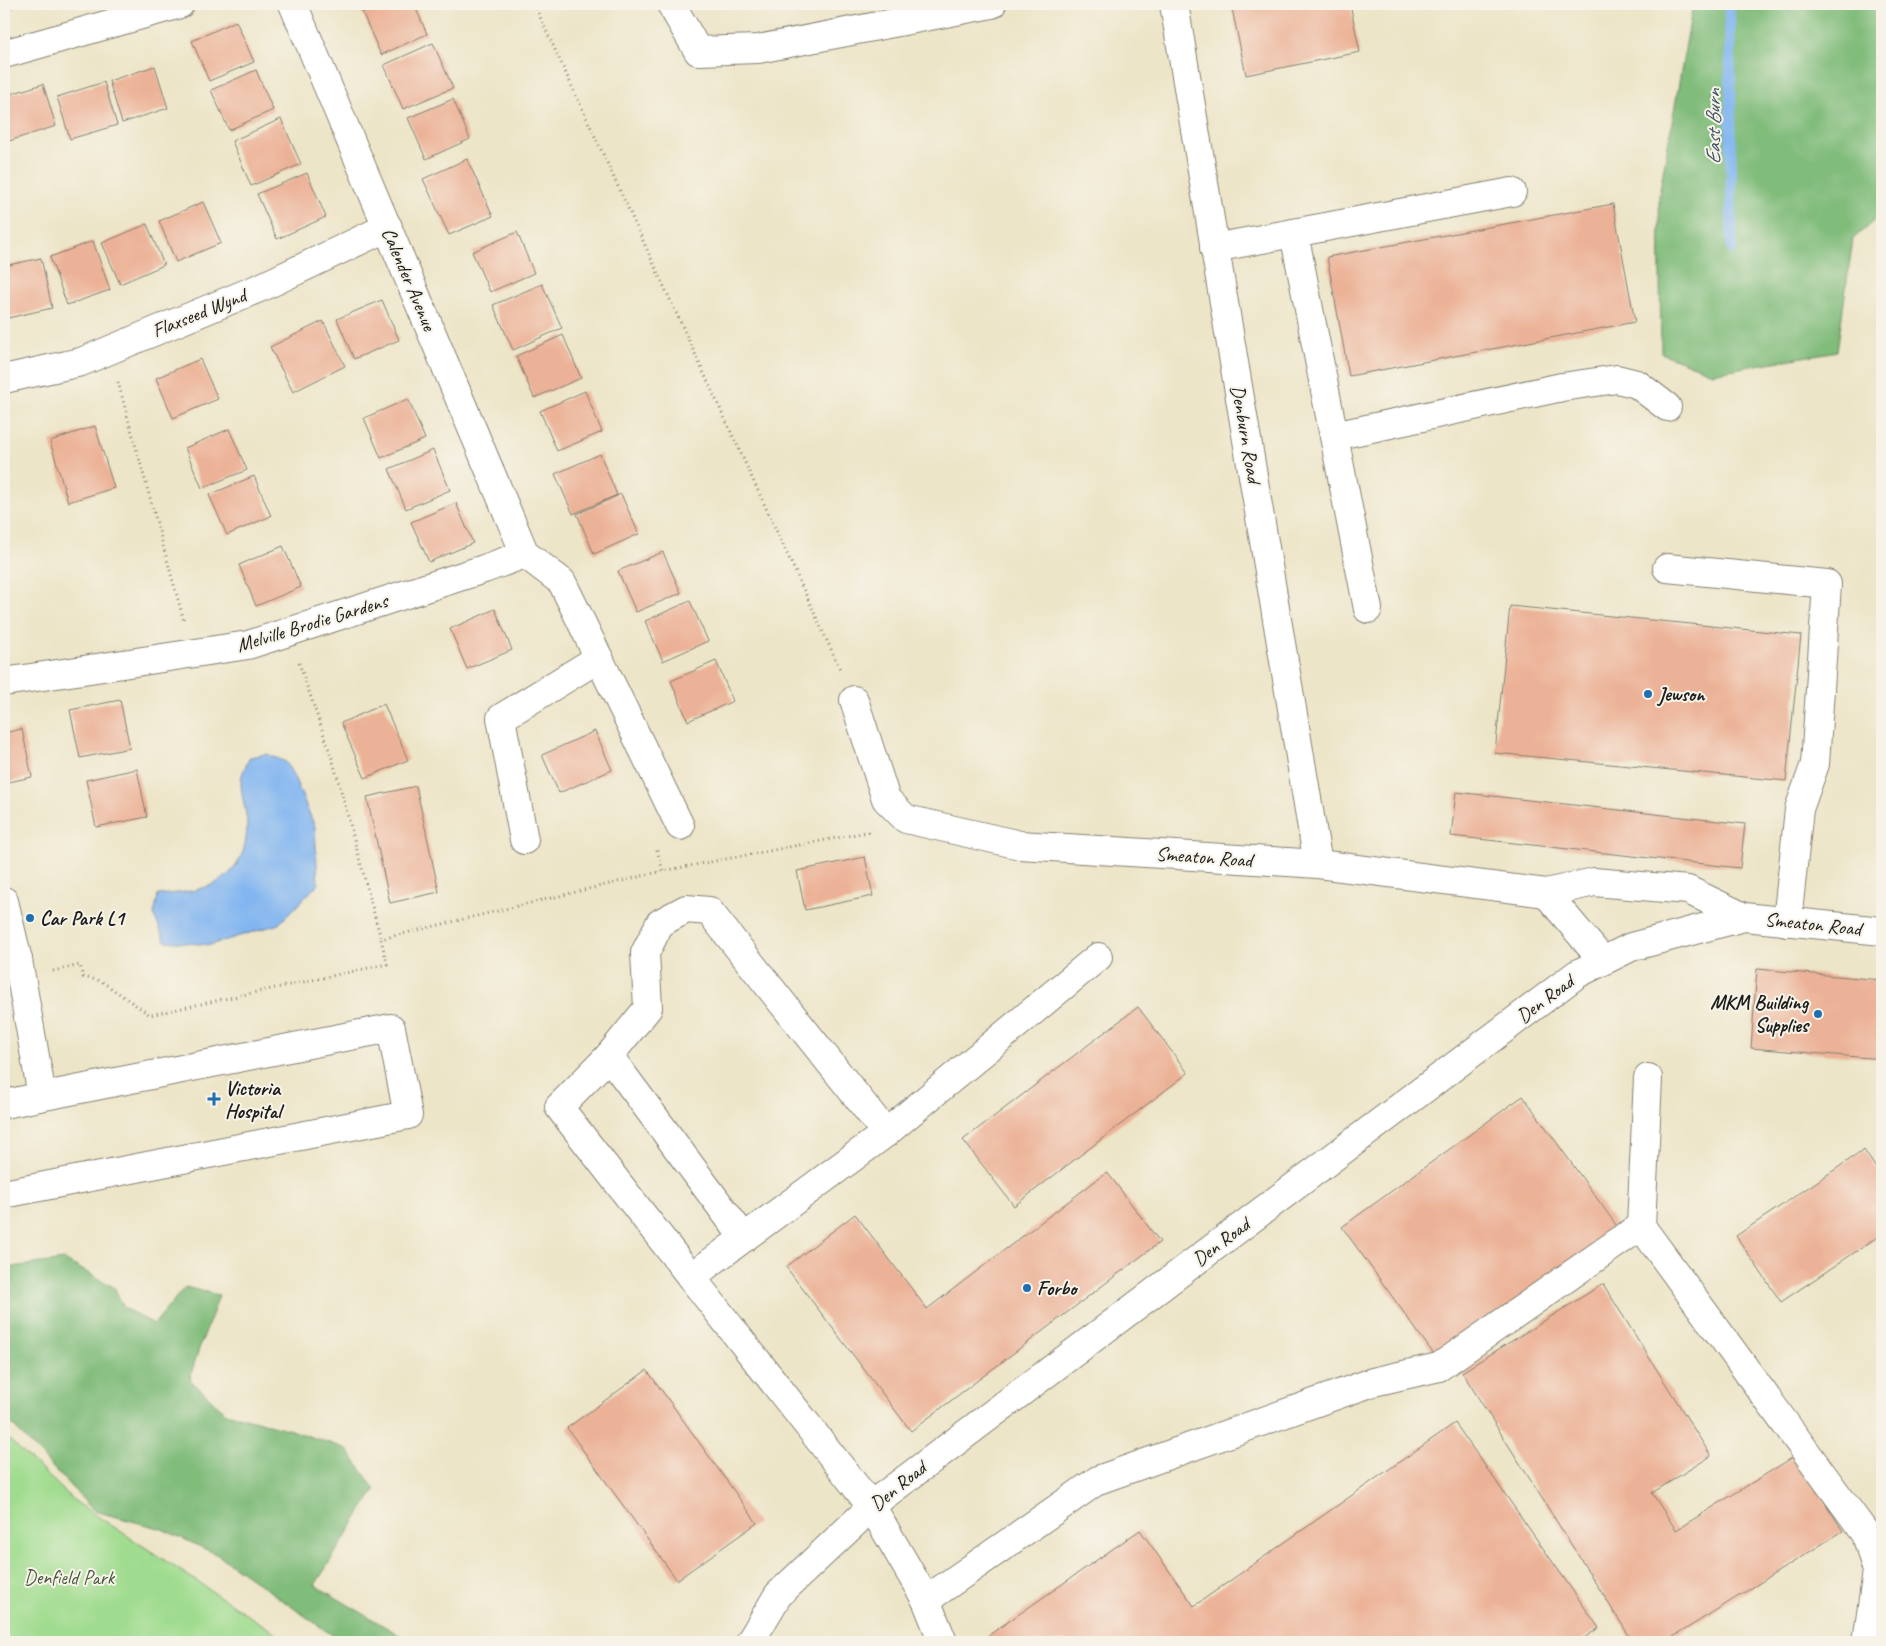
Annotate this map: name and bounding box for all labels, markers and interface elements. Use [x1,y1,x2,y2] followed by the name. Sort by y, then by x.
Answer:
[1700,88,1726,165] water label: East Burn
[376,224,442,336] street label: Calender Avenue
[148,282,253,343] street label: Flaxseed Wynd
[1225,383,1267,488] street label: Denburn Road
[234,588,393,658] street label: Melville Brodie Gardens
[1656,682,1706,707] place label: Jewson
[1642,688,1654,700] marker: Jewson
[1155,841,1256,873] street label: Smeaton Road
[40,906,126,931] place label: Car Park L1
[1764,907,1865,942] street label: Smeaton Road
[24,912,36,924] marker: Car Park L1
[1511,968,1581,1029] street label: Den Road
[1710,990,1810,1038] place label: MKM Building Supplies
[1812,1008,1824,1020] marker: MKM Building Supplies
[225,1076,285,1124] place label: Victoria Hospital
[207,1092,221,1106] marker: Victoria Hospital
[1187,1211,1257,1272] street label: Den Road
[1037,1276,1078,1301] place label: Forbo
[1021,1282,1033,1294] marker: Forbo
[865,1454,934,1516] street label: Den Road
[24,1565,116,1590] park label: Denfield Park

